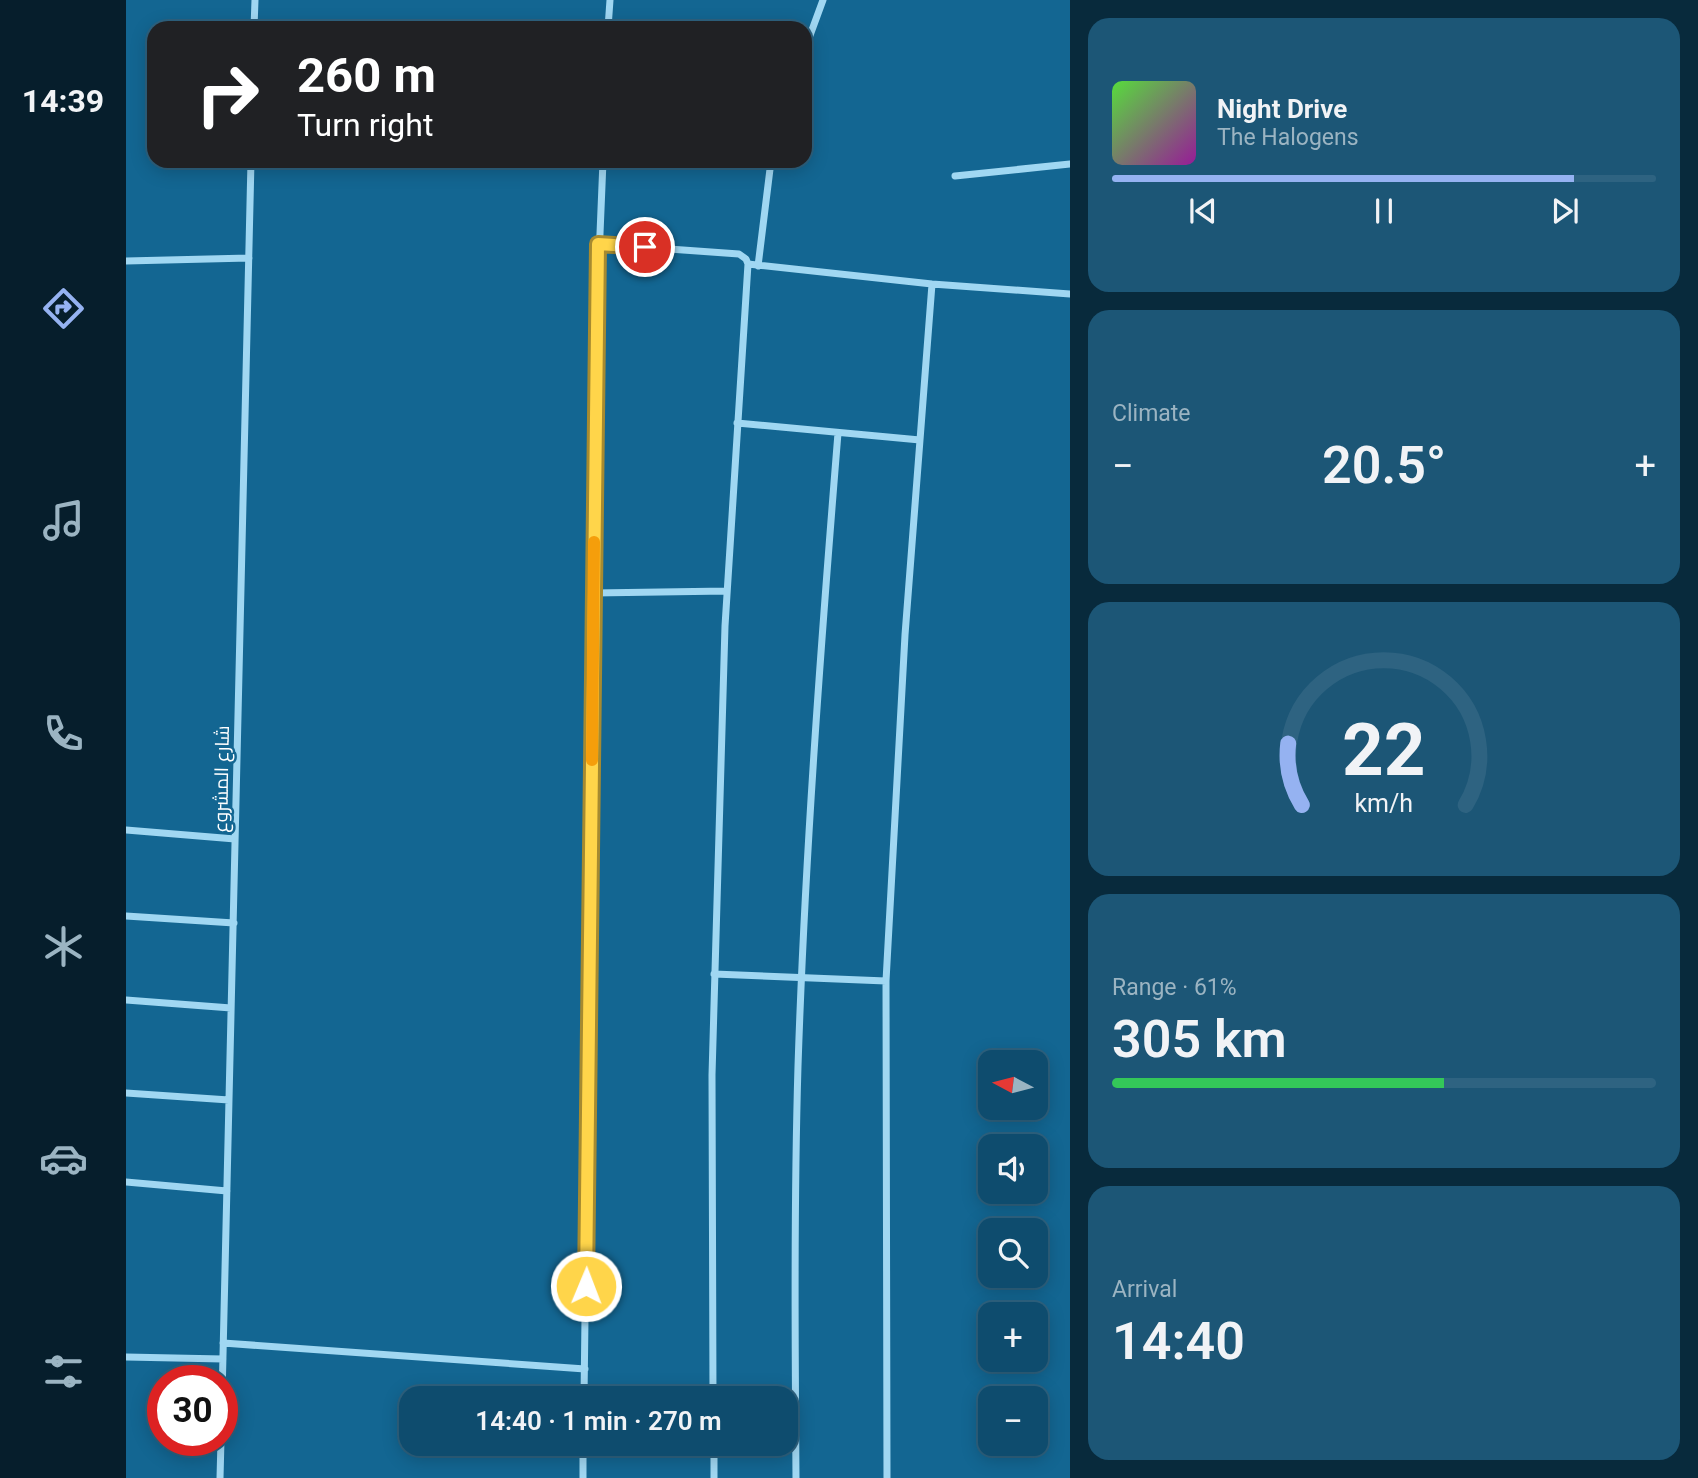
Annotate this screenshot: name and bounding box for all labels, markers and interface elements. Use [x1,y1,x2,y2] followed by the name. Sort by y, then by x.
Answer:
[297,47,436,104] text: 260 m
[182,49,273,140] icon: right
[22,82,104,120] text: 14:39
[1217,94,1347,124] text: Night Drive
[297,106,433,144] text: Turn right
[1217,124,1359,151] text: The Halogens
[1184,192,1222,230] icon: previous
[1365,192,1403,230] icon: pause
[1546,192,1584,230] icon: next
[615,217,675,277] pin
[626,228,664,266] icon: arrive
[39,284,88,333] icon: directions
[1112,400,1191,427] text: Climate
[1322,435,1446,496] text: 20.5°
[1112,444,1134,488] text: −
[1634,444,1656,488] text: +
[39,496,88,545] icon: music
[1342,707,1426,793] text: 22
[39,709,88,758] icon: phone
[209,725,236,833] street label: شارع المشروع
[1355,789,1413,818] text: km/h
[39,922,88,971] icon: climate
[1112,974,1237,1001] text: Range · 61%
[1112,1009,1287,1070] text: 305 km
[978,1050,1048,1120] north arrow
[978,1050,1048,1456] map controls
[39,1134,88,1183] icon: car
[978,1134,1048,1204] button: sound
[978,1218,1048,1288] button: search
[549,1249,623,1323] position arrow
[1112,1276,1177,1303] text: Arrival
[978,1302,1048,1372] button: +
[1112,1311,1245,1372] text: 14:40
[39,1347,88,1396] icon: filters
[147,1365,238,1456] speed limit sign: 30
[978,1386,1048,1456] button: −
[475,1406,722,1436] text: 14:40 · 1 min · 270 m

